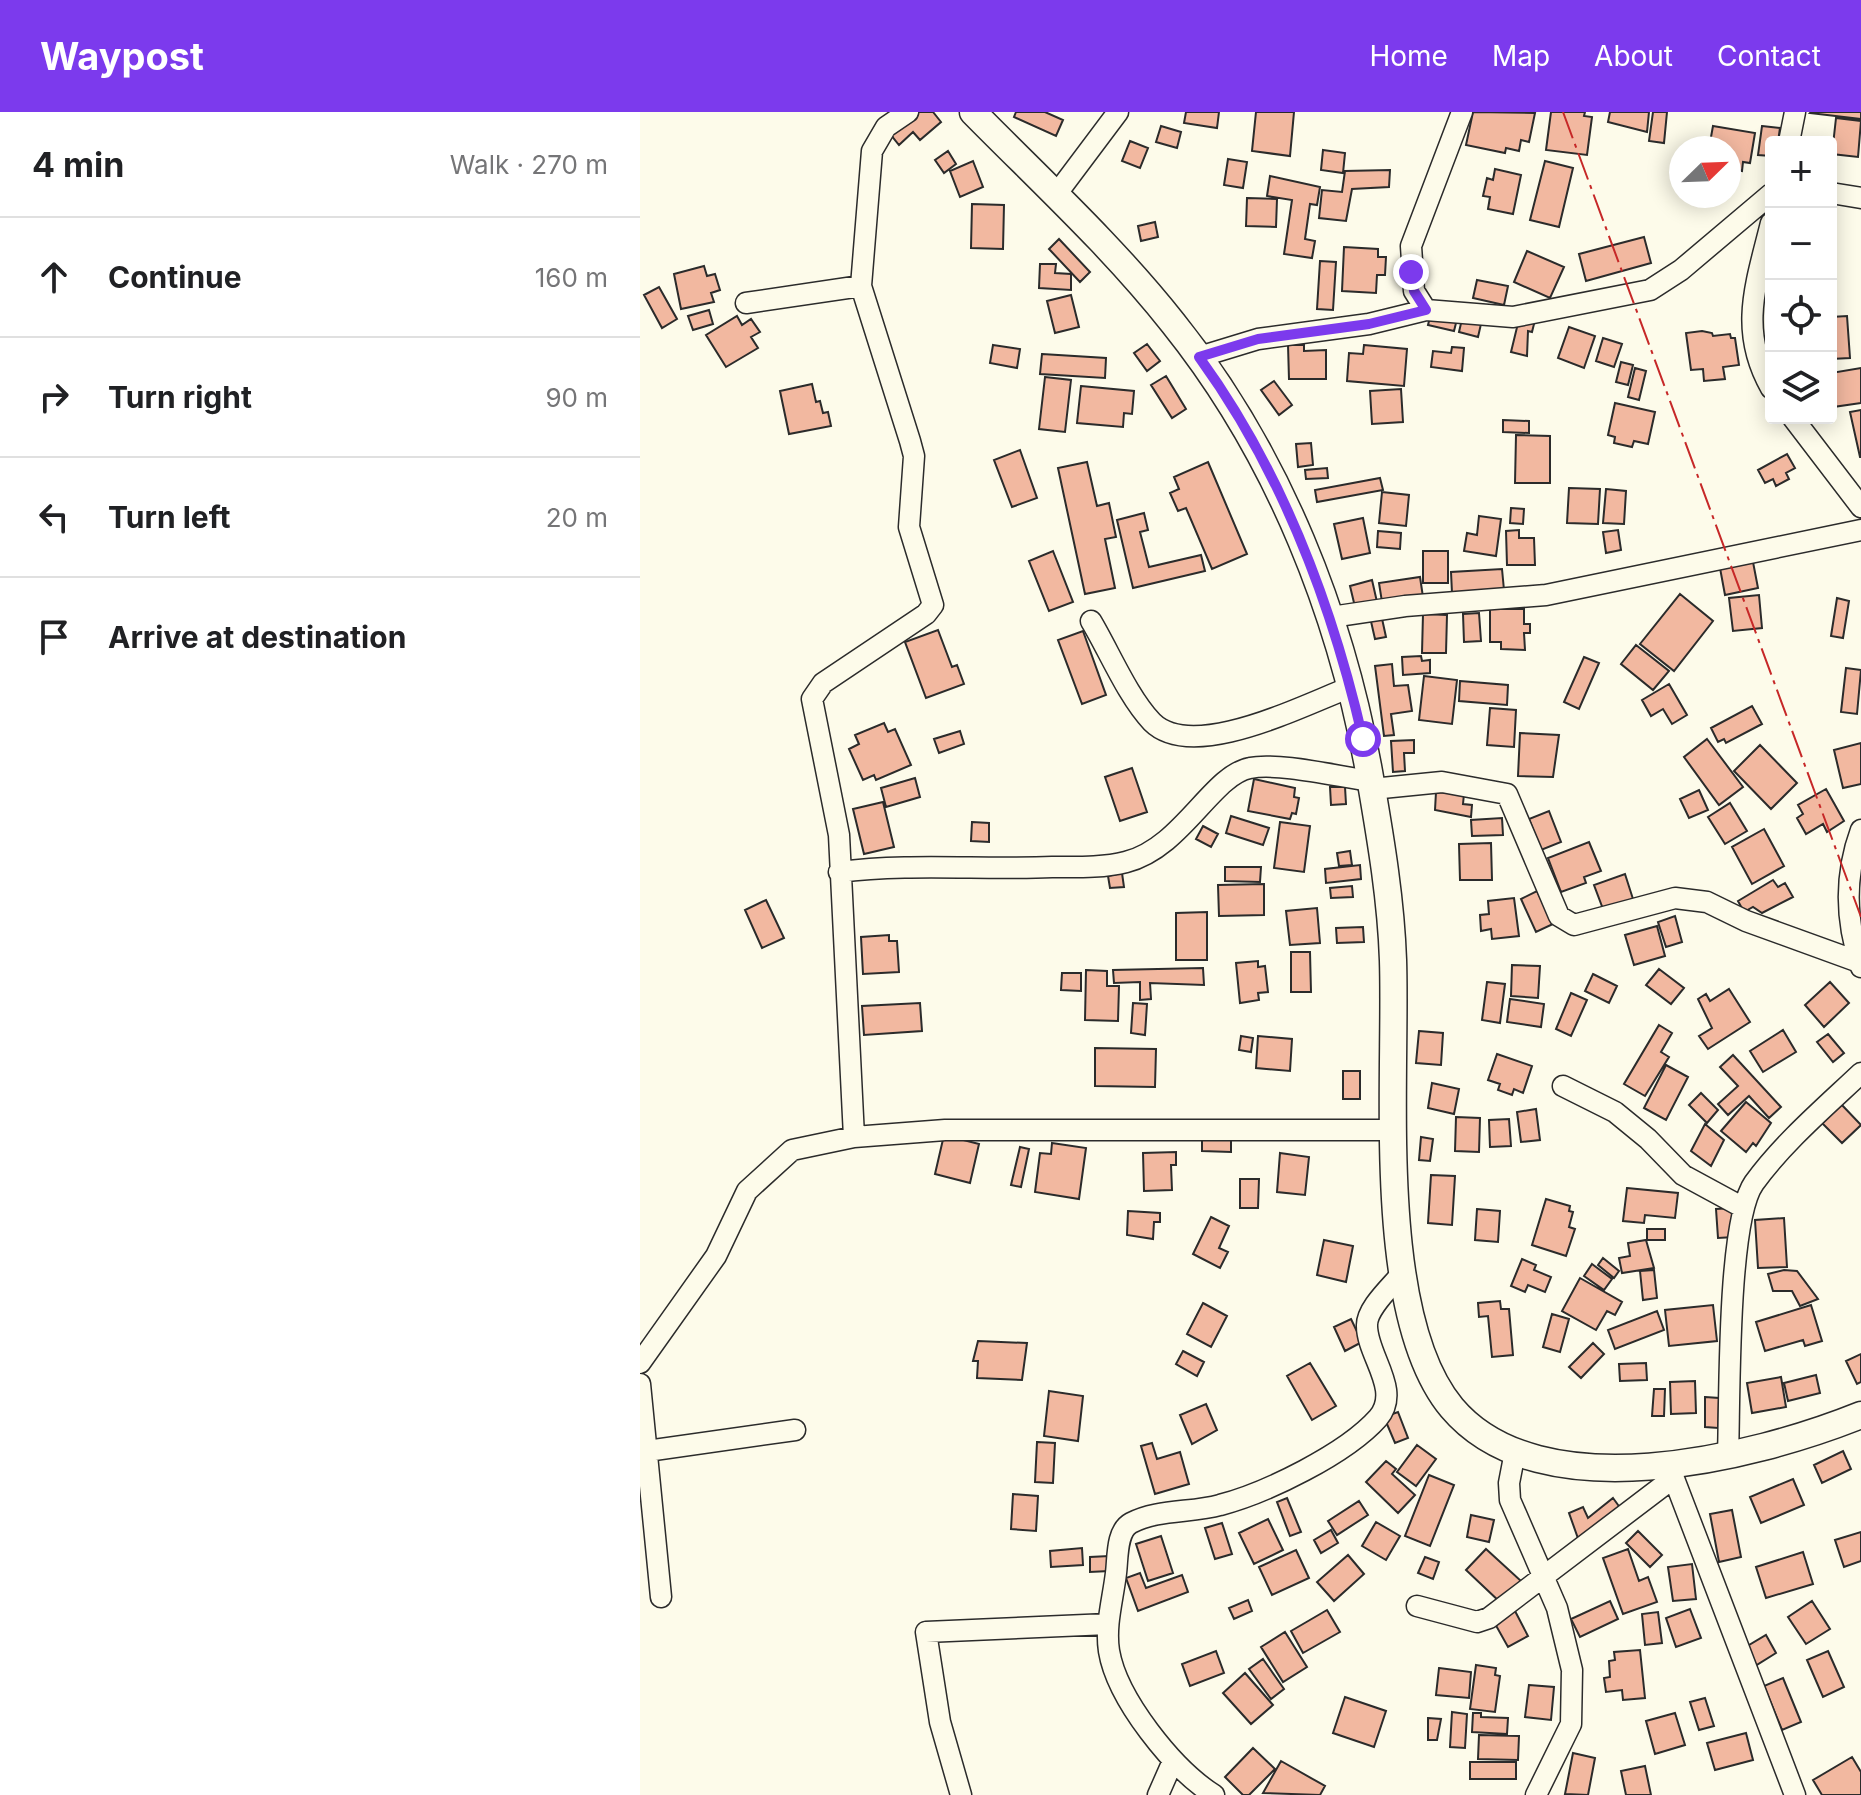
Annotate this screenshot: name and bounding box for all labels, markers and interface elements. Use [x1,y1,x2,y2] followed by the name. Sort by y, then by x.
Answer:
[40,33,204,79] text: Waypost
[1369,39,1448,73] text: Home
[1492,39,1550,73] text: Map
[1594,39,1673,73] text: About
[1717,39,1821,73] text: Contact
[1669,136,1741,208] north arrow
[1765,136,1837,424] map controls
[1765,136,1837,208] button: +
[32,144,124,185] text: 4 min
[450,149,608,180] text: Walk · 270 m
[1765,208,1837,280] button: −
[1393,254,1429,290] route end
[32,255,76,299] icon: ahead
[108,259,242,295] text: Continue
[535,262,608,293] text: 160 m
[1765,280,1837,352] button: locate
[1765,352,1837,424] button: layers
[32,375,76,419] icon: right
[108,379,252,415] text: Turn right
[545,382,608,413] text: 90 m
[32,495,76,539] icon: left
[108,499,230,535] text: Turn left
[546,502,608,533] text: 20 m
[32,615,76,659] icon: arrive
[108,619,406,655] text: Arrive at destination
[1345,721,1381,757] route start

